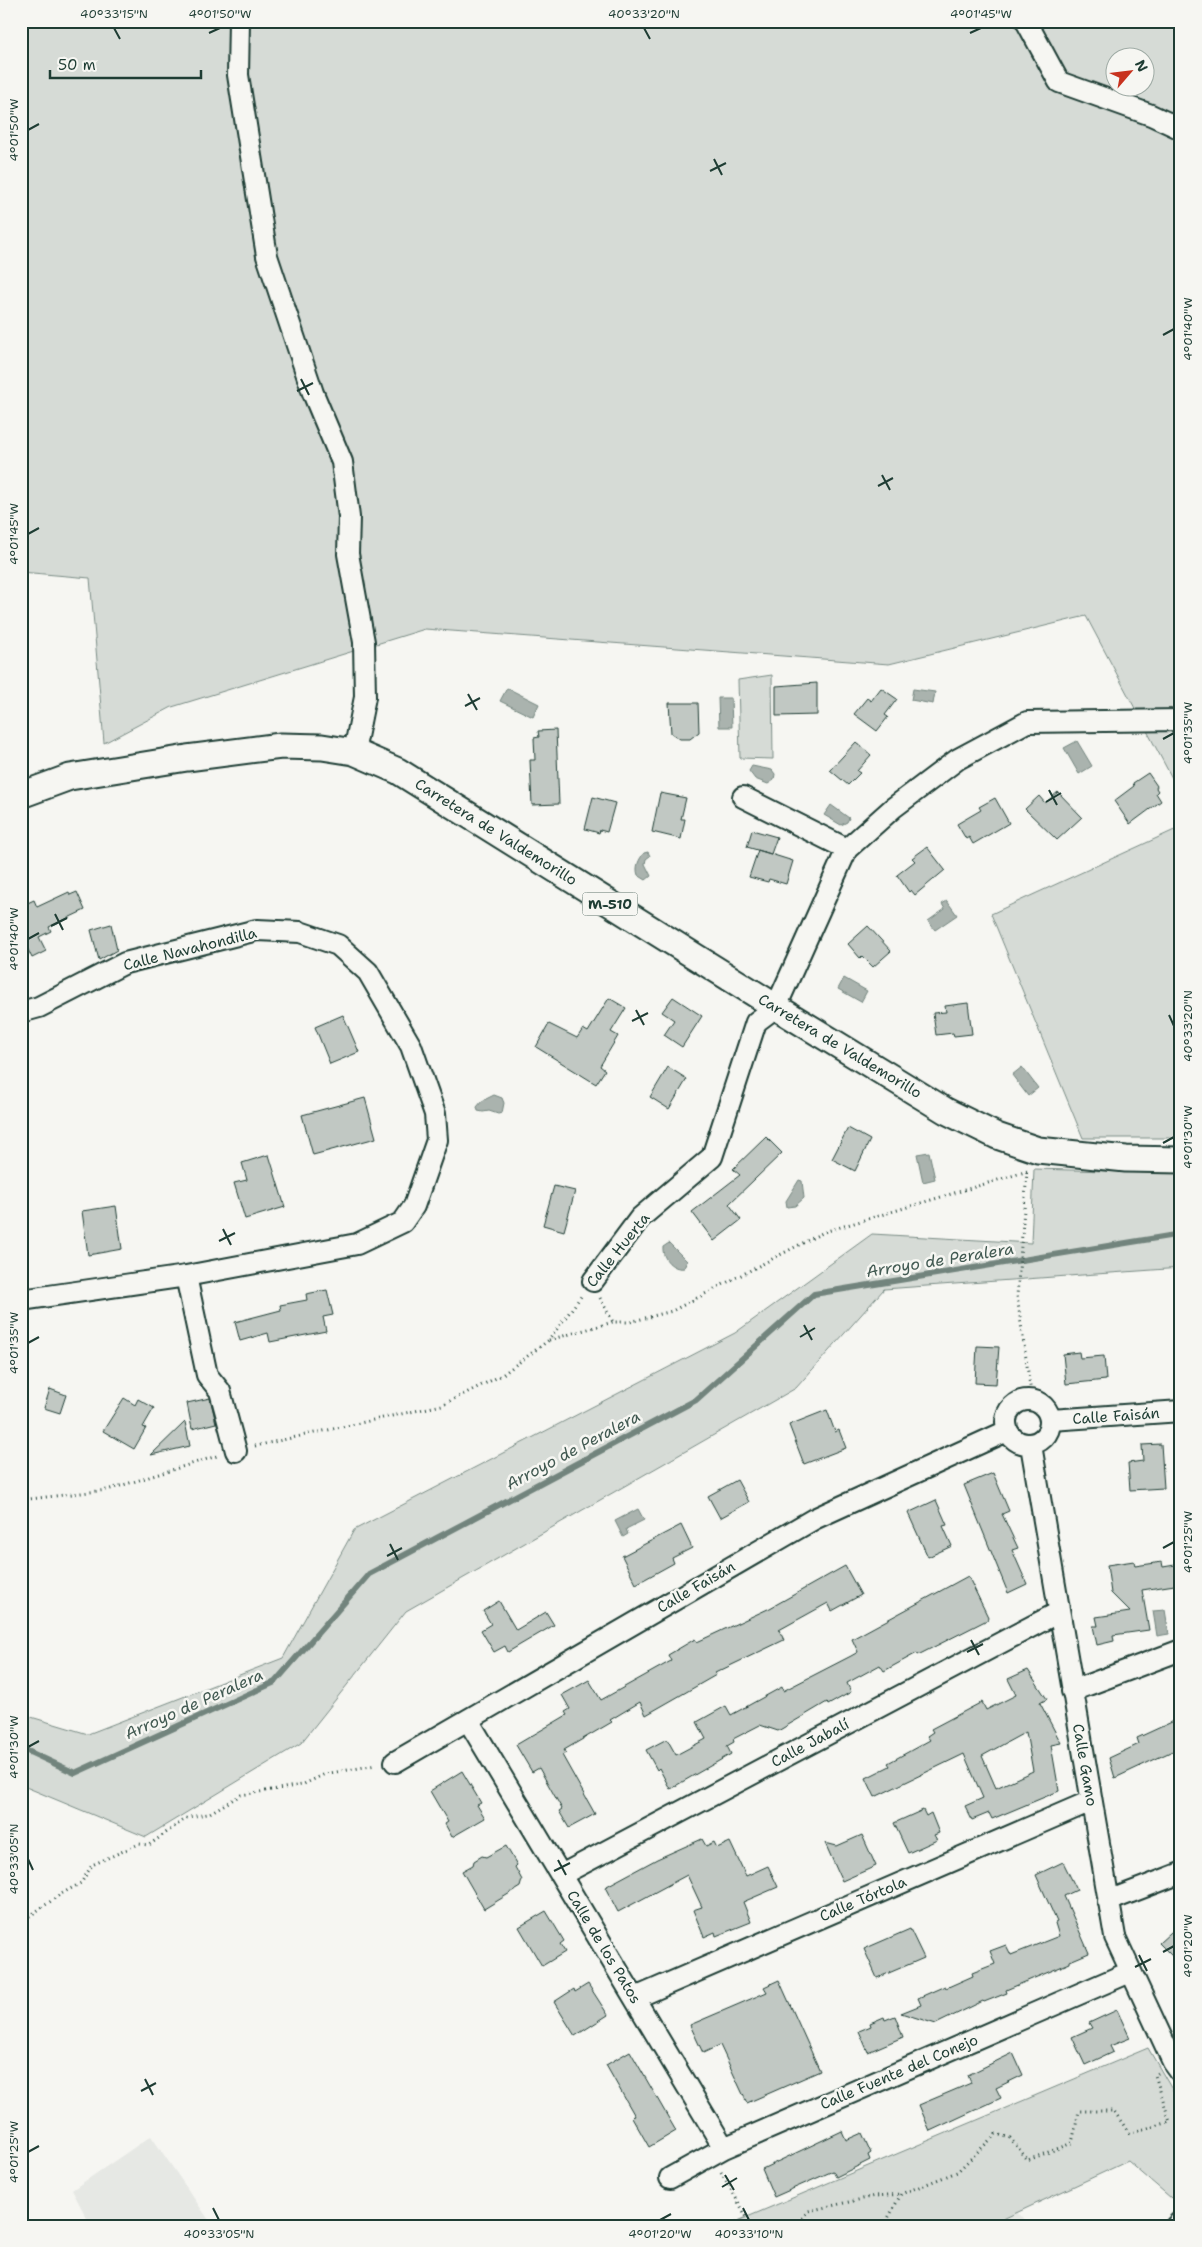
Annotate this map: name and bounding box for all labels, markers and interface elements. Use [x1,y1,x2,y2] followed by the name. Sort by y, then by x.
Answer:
[80,6,148,22] text: 40°33'15"N
[188,6,252,22] text: 4°01'50"W
[608,6,680,22] text: 40°33'20"N
[950,6,1012,22] text: 4°01'45"W
[50,48,201,80] scale bar
[1104,48,1154,98] north arrow
[58,55,96,75] text: 50 m
[1131,57,1152,75] text: N
[6,98,22,162] text: 4°01'50"W
[1180,297,1196,361] text: 4°01'40"W
[6,503,22,565] text: 4°01'45"W
[1180,702,1196,764] text: 4°01'35"W
[411,774,581,890] street label: Carretera de Valdemorillo
[582,892,638,916] road number: M-510
[6,907,22,971] text: 4°01'40"W
[121,923,260,975] street label: Calle Navahondilla
[754,989,926,1103] street label: Carretera de Valdemorillo
[1180,990,1196,1062] text: 40°33'20"N
[1180,1105,1196,1169] text: 4°01'30"W
[582,1208,655,1291] street label: Calle Huerta
[865,1238,1015,1282] water label: Arroyo de Peralera
[6,1312,22,1374] text: 4°01'35"W
[1072,1403,1160,1429] street label: Calle Faisán
[502,1406,644,1494] water label: Arroyo de Peralera
[1180,1511,1196,1573] text: 4°01'25"W
[653,1557,739,1617] street label: Calle Faisán
[122,1664,266,1744] water label: Arroyo de Peralera
[768,1714,853,1772] street label: Calle Jabalí
[6,1715,22,1779] text: 4°01'30"W
[1068,1722,1102,1808] street label: Calle Gamo
[6,1824,22,1894] text: 40°33'05"N
[816,1871,910,1926] street label: Calle Tórtola
[562,1887,646,2007] street label: Calle de los Patos
[1180,1914,1196,1978] text: 4°01'20"W
[817,2030,981,2114] street label: Calle Fuente del Conejo
[6,2121,22,2183] text: 4°01'25"W
[184,2226,254,2242] text: 40°33'05"N
[628,2226,692,2242] text: 4°01'20"W
[715,2226,783,2242] text: 40°33'10"N

